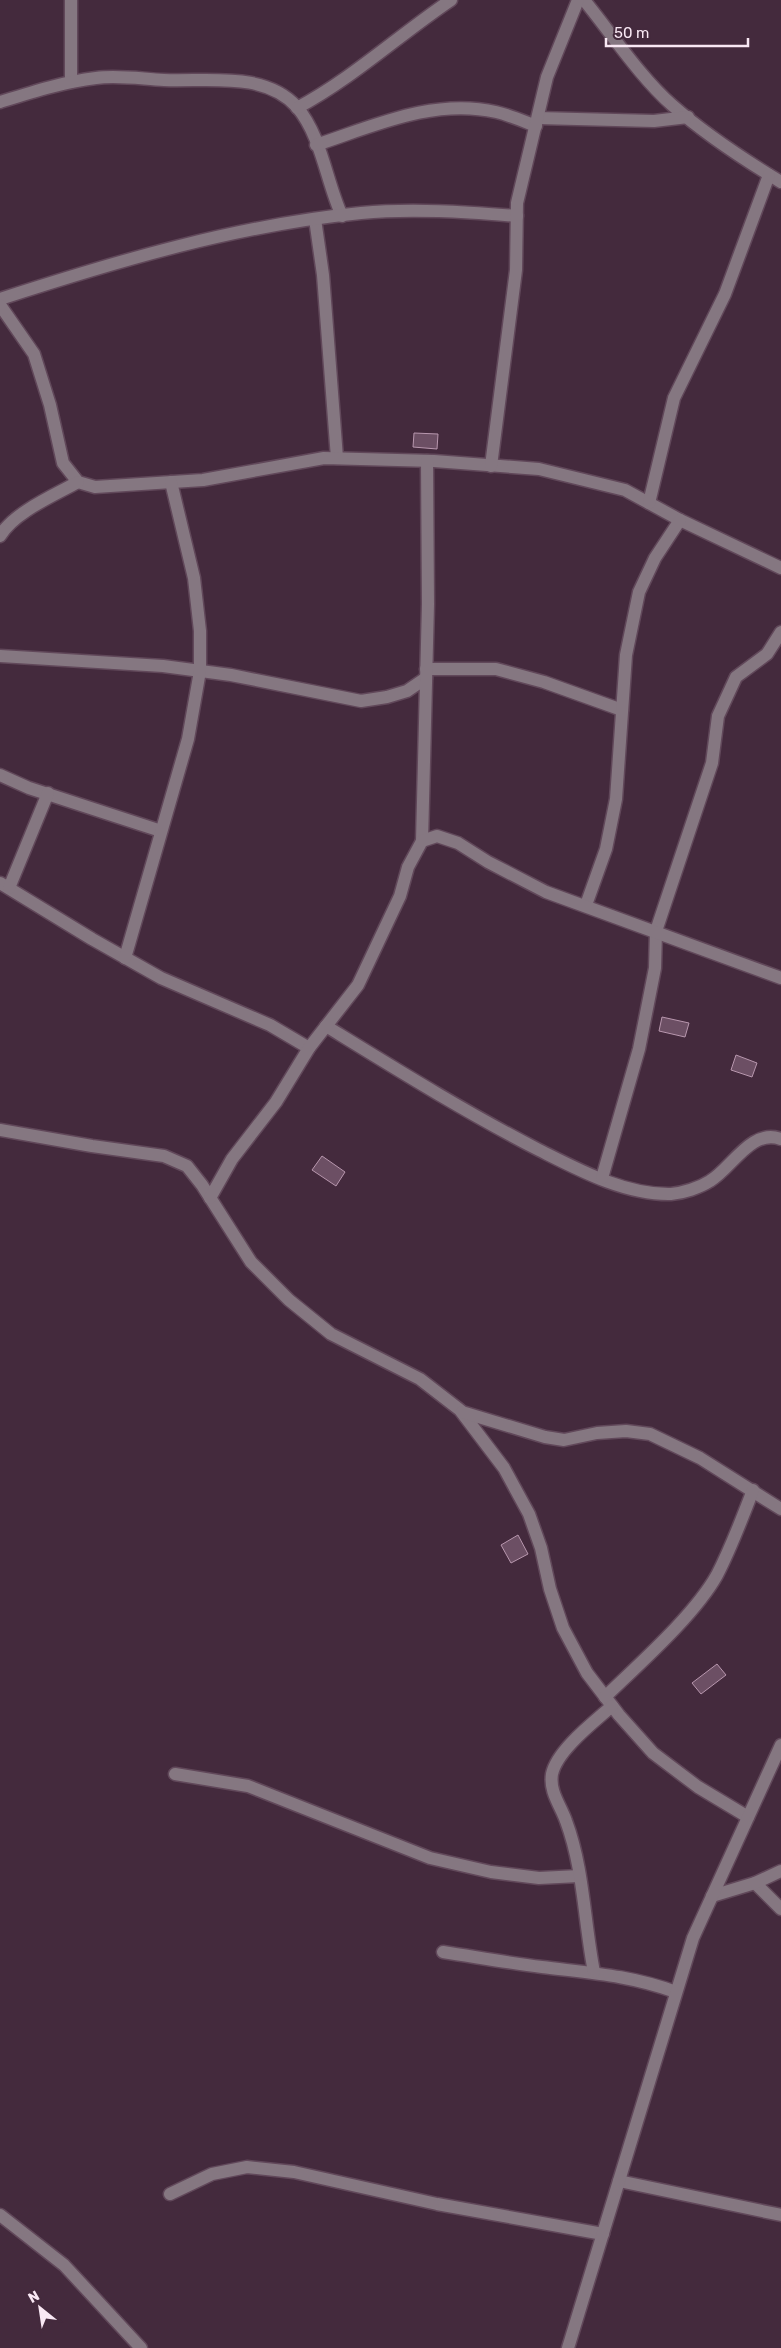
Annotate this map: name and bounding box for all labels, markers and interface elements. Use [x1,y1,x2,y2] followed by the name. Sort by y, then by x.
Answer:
[606,15,748,47] scale bar
[614,24,649,42] text: 50 m
[15,2283,65,2333] north arrow
[25,2287,42,2307] text: N

